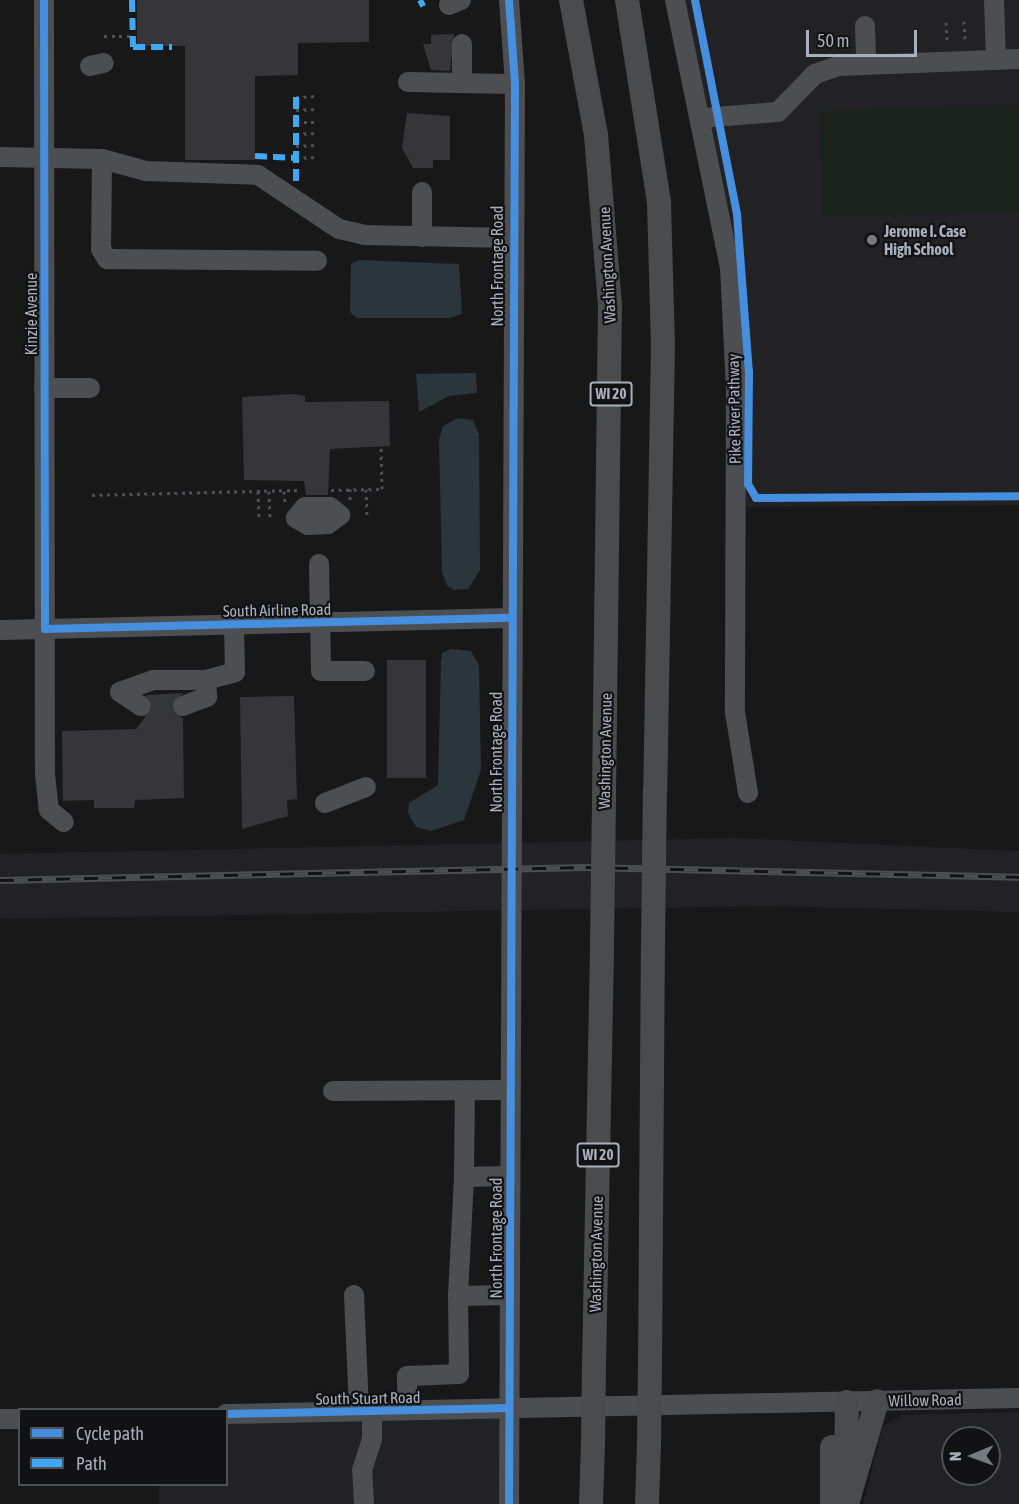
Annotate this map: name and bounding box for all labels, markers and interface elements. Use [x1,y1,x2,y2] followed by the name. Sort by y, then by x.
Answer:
[809,18,920,56] scale bar
[817,30,849,51] text: 50 m
[487,206,507,326] street label: North Frontage Road
[594,206,620,324] street label: Washington Avenue
[884,221,966,259] place label: Jerome I. Case High School
[865,233,879,247] marker: Jerome I. Case High School
[21,273,41,355] street label: Kinzie Avenue
[723,354,745,464] street label: Pike River Pathway
[588,382,634,406] road number: WI 20
[223,599,331,621] street label: South Airline Road
[486,692,506,812] street label: North Frontage Road
[594,693,616,809] street label: Washington Avenue
[576,1143,620,1167] road number: WI 20
[486,1178,506,1298] street label: North Frontage Road
[585,1196,607,1312] street label: Washington Avenue
[315,1387,421,1409] street label: South Stuart Road
[888,1390,962,1410] street label: Willow Road
[18,1408,228,1486] legend
[76,1423,144,1444] text: Cycle path
[941,1426,1001,1486] north arrow
[946,1451,964,1461] text: N
[76,1453,107,1474] text: Path

